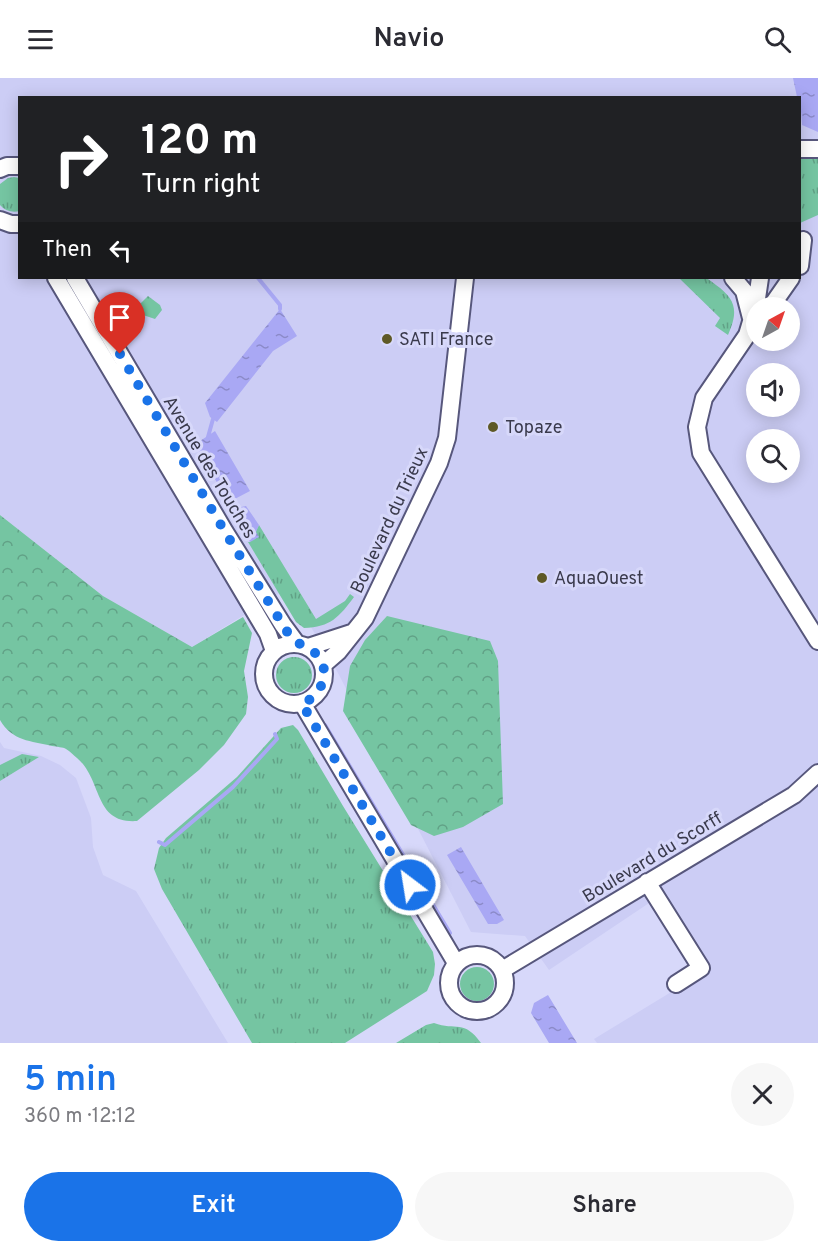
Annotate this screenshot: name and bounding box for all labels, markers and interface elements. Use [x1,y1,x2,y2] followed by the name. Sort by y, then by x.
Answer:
[374,22,444,56] text: Navio
[24,23,57,56] icon: menu
[761,23,794,56] icon: search
[141,116,258,169] text: 120 m
[42,120,120,198] icon: right
[141,168,260,202] text: Turn right
[104,234,137,267] icon: left
[42,237,92,264] text: Then
[94,292,145,354] pin
[746,297,800,351] north arrow
[746,297,800,483] map controls
[103,301,136,334] icon: arrive
[399,329,494,352] place label: SATI France
[380,332,394,346] marker: SATI France
[746,363,800,417] button: sound
[157,392,260,543] street label: Avenue des Touches
[505,417,562,440] place label: Topaze
[486,420,500,434] marker: Topaze
[746,429,800,483] button: search
[346,444,434,598] street label: Boulevard du Trieux
[554,568,644,591] place label: AquaOuest
[535,571,549,585] marker: AquaOuest
[579,808,727,909] street label: Boulevard du Scorff
[378,853,442,917] position arrow
[24,1058,117,1104] text: 5 min
[731,1063,794,1126] button: close
[24,1104,136,1130] text: 360 m · 12:12
[24,1172,403,1241] button: Exit
[415,1172,794,1241] button: Share

